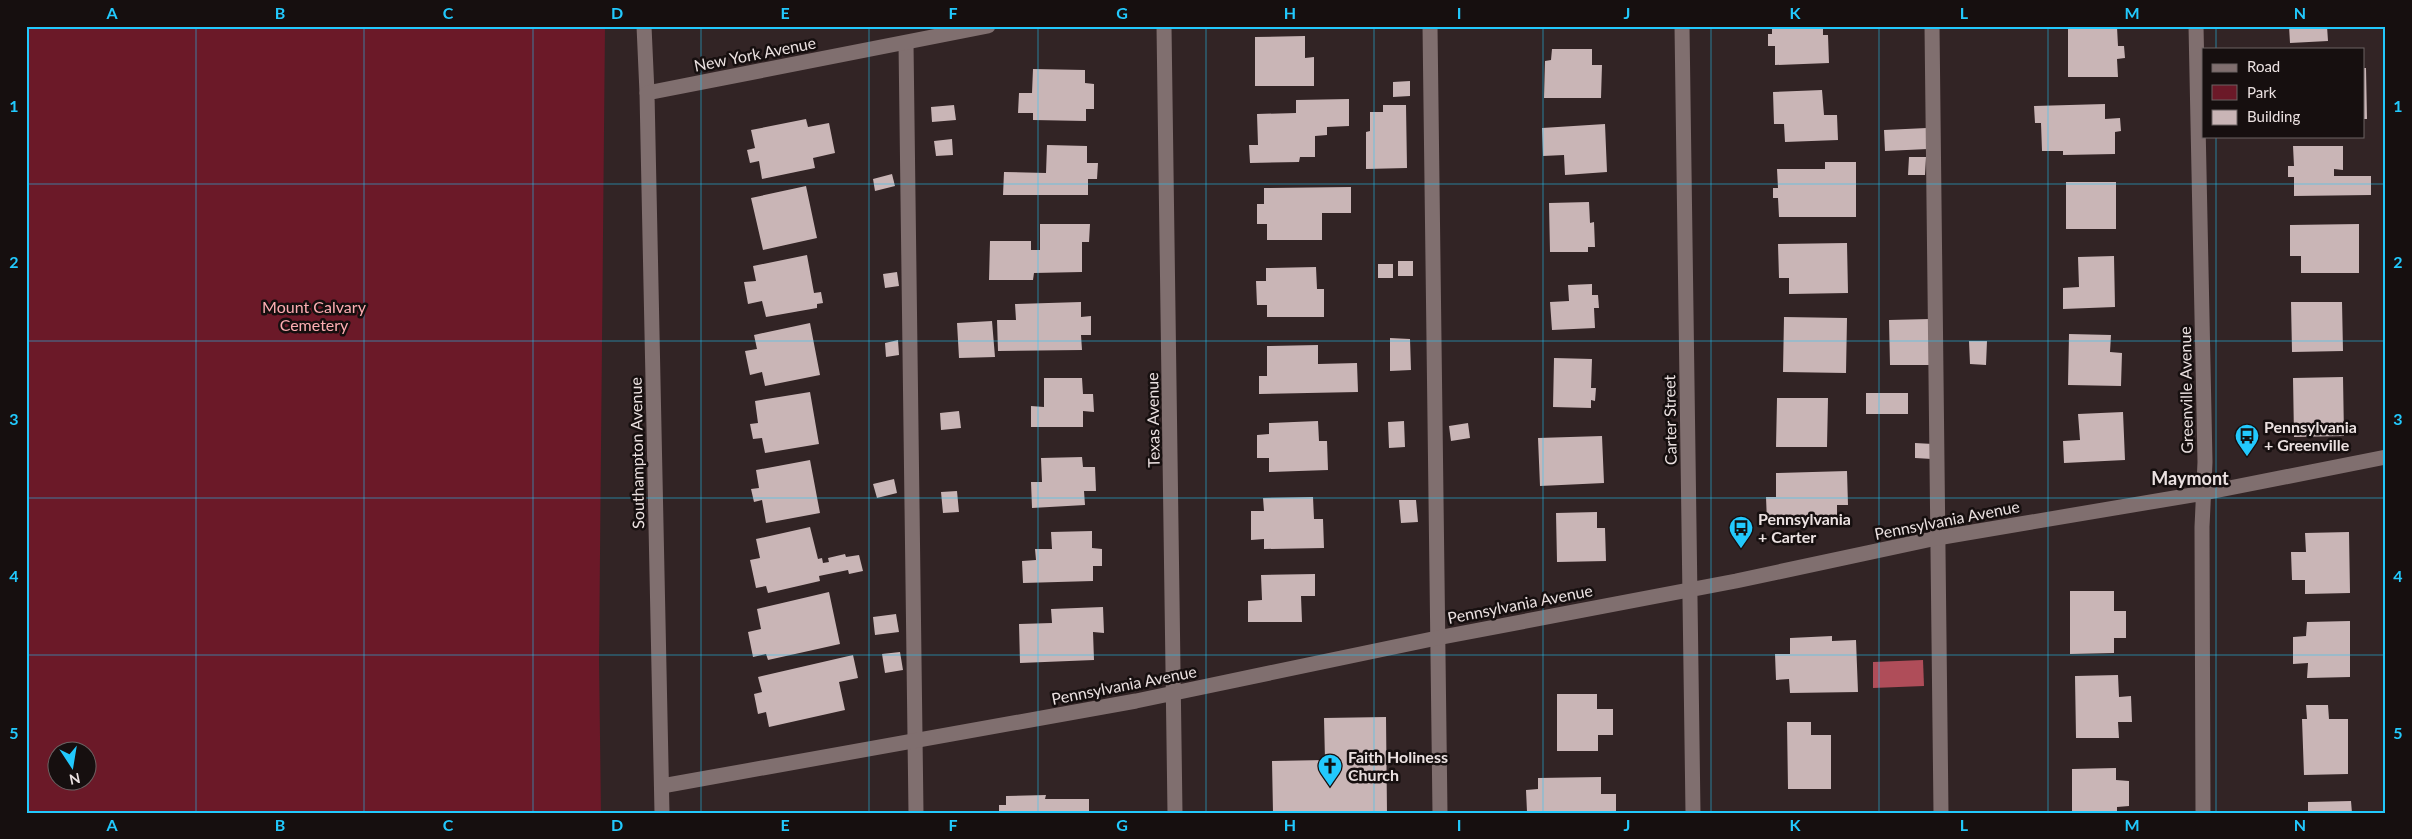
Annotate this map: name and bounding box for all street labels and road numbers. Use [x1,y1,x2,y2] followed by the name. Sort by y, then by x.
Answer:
[692,32,818,75] street label: New York Avenue
[2175,326,2196,454] street label: Greenville Avenue
[1142,372,1163,468] street label: Texas Avenue
[1659,374,1680,465] street label: Carter Street
[626,377,647,529] street label: Southampton Avenue
[1873,496,2021,543] street label: Pennsylvania Avenue
[1446,580,1594,627] street label: Pennsylvania Avenue
[1050,661,1198,708] street label: Pennsylvania Avenue

